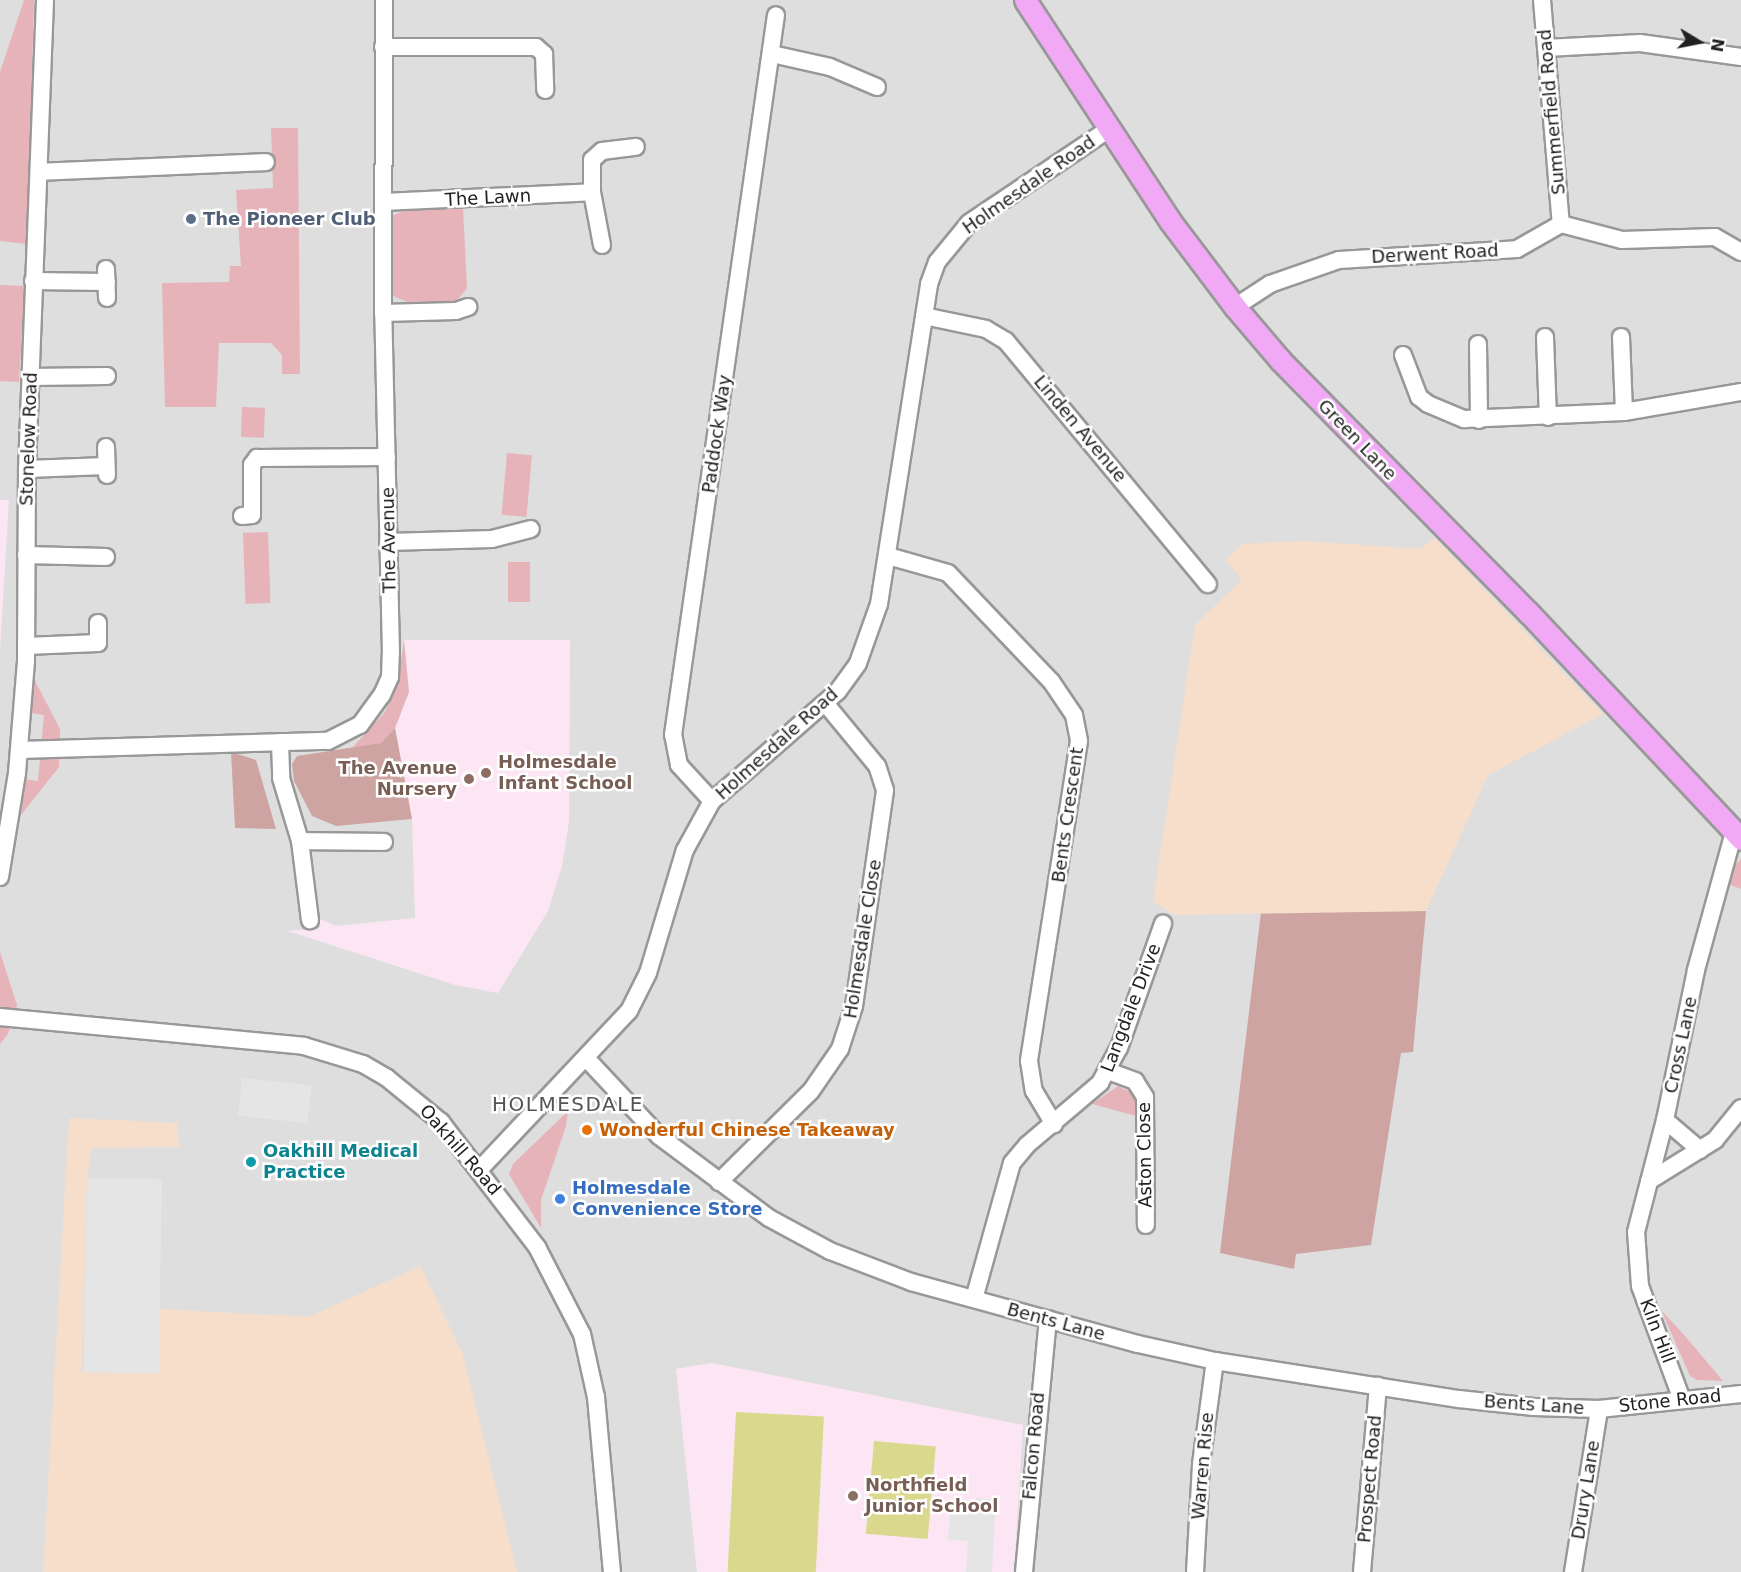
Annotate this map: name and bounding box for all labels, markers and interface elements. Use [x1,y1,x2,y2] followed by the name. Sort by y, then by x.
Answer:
[1669,12,1729,72] north arrow
[1534,28,1570,196] street label: Summerfield Road
[1707,37,1728,53] text: N
[959,131,1099,239] street label: Holmesdale Road
[444,185,532,211] street label: The Lawn
[203,208,376,230] place label: The Pioneer Club
[184,212,198,226] marker: The Pioneer Club
[1371,240,1499,268] street label: Derwent Road
[1029,371,1131,487] street label: Linden Avenue
[16,372,42,506] street label: Stonelow Road
[698,373,736,495] street label: Paddock Way
[1313,395,1401,485] street label: Green Lane
[377,487,401,593] street label: The Avenue
[711,683,843,805] street label: Holmesdale Road
[1048,746,1088,884] street label: Bents Crescent
[498,752,633,795] place label: Holmesdale Infant School
[338,758,457,800] place label: The Avenue Nursery
[479,766,493,780] marker: Holmesdale Infant School
[462,772,476,786] marker: The Avenue Nursery
[840,858,886,1020] street label: Holmesdale Close
[1097,941,1165,1075] street label: Langdale Drive
[1660,995,1702,1095] street label: Cross Lane
[492,1092,644,1116] district label: HOLMESDALE
[415,1100,505,1200] street label: Oakhill Road
[1133,1102,1157,1208] street label: Aston Close
[599,1119,895,1141] place label: Wonderful Chinese Takeaway
[580,1123,594,1137] marker: Wonderful Chinese Takeaway
[263,1141,418,1184] place label: Oakhill Medical Practice
[244,1155,258,1169] marker: Oakhill Medical Practice
[572,1178,763,1220] place label: Holmesdale Convenience Store
[553,1192,567,1206] marker: Holmesdale Convenience Store
[1635,1296,1679,1366] street label: Kiln Hill
[1005,1299,1107,1345] street label: Bents Lane
[1618,1385,1722,1417] street label: Stone Road
[1019,1391,1049,1501] street label: Falcon Road
[1483,1391,1585,1419] street label: Bents Lane
[1188,1411,1218,1521] street label: Warren Rise
[1354,1414,1386,1544] street label: Prospect Road
[1568,1439,1604,1541] street label: Drury Lane
[865,1475,998,1518] place label: Northfield Junior School
[846,1489,860,1503] marker: Northfield Junior School

